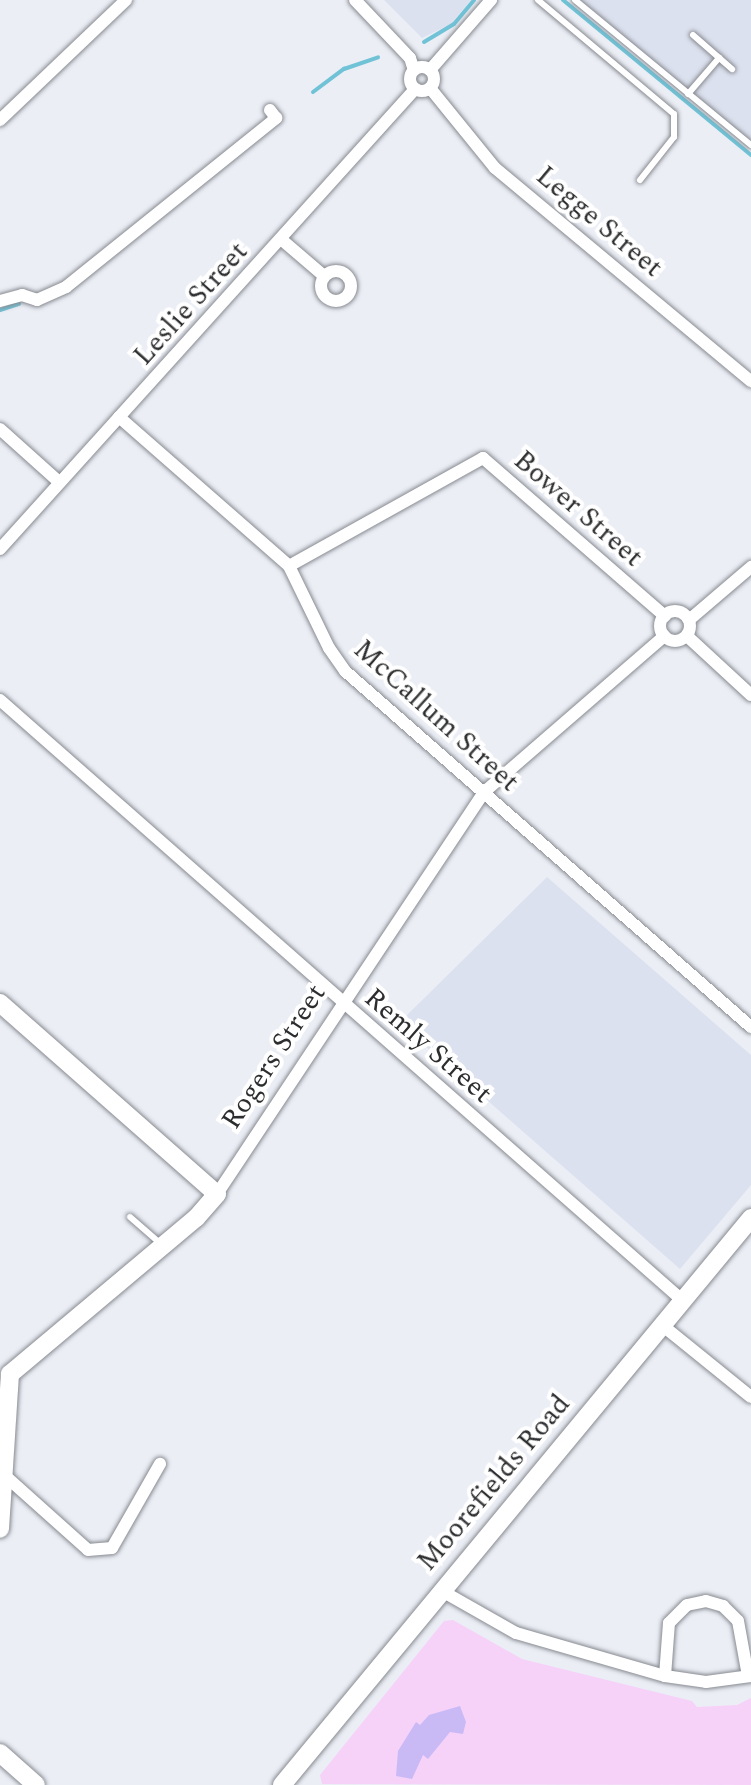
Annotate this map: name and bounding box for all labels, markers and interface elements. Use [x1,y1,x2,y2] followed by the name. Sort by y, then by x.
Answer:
[529,159,669,285] street label: Legge Street
[127,235,255,373] street label: Leslie Street
[507,444,649,574] street label: Bower Street
[346,633,526,799] street label: McCallum Street
[215,978,333,1136] street label: Rogers Street
[357,981,499,1111] street label: Remly Street
[410,1388,578,1578] street label: Moorefields Road

